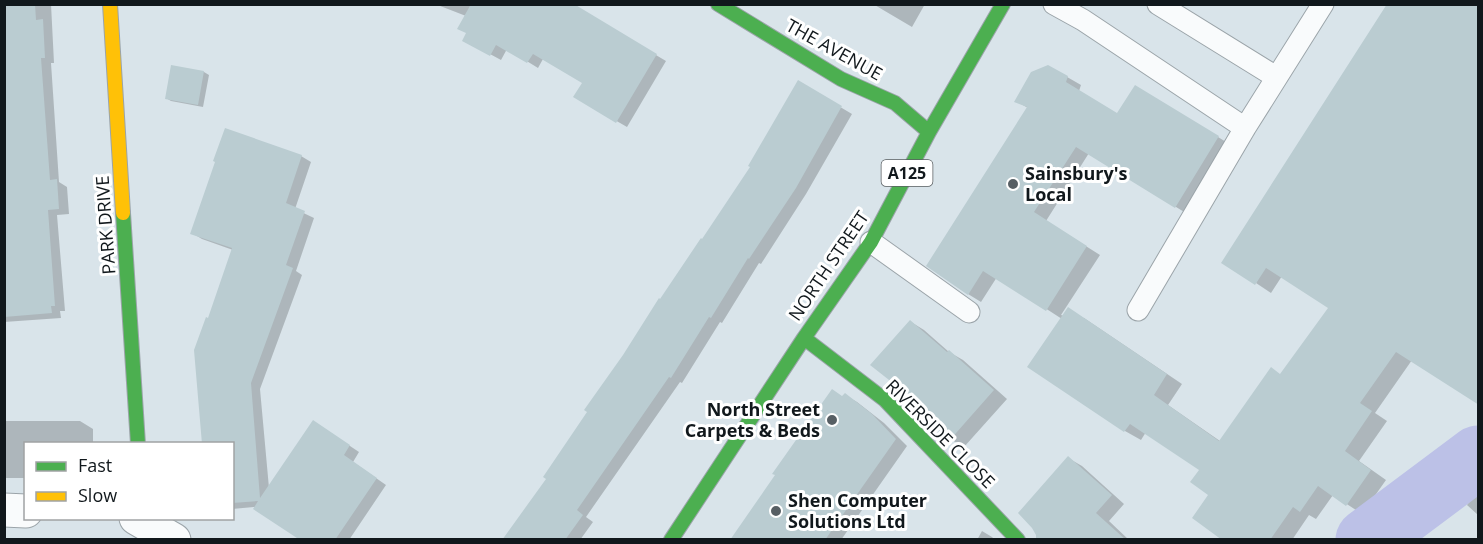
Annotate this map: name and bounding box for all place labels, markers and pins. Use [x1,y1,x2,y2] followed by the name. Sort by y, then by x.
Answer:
[1025,161,1127,206] place label: Sainsbury's Local
[1006,177,1020,191] marker: Sainsbury's Local
[685,397,820,442] place label: North Street Carpets & Beds
[825,413,839,427] marker: North Street Carpets & Beds
[788,488,927,533] place label: Shen Computer Solutions Ltd
[769,504,783,518] marker: Shen Computer Solutions Ltd

